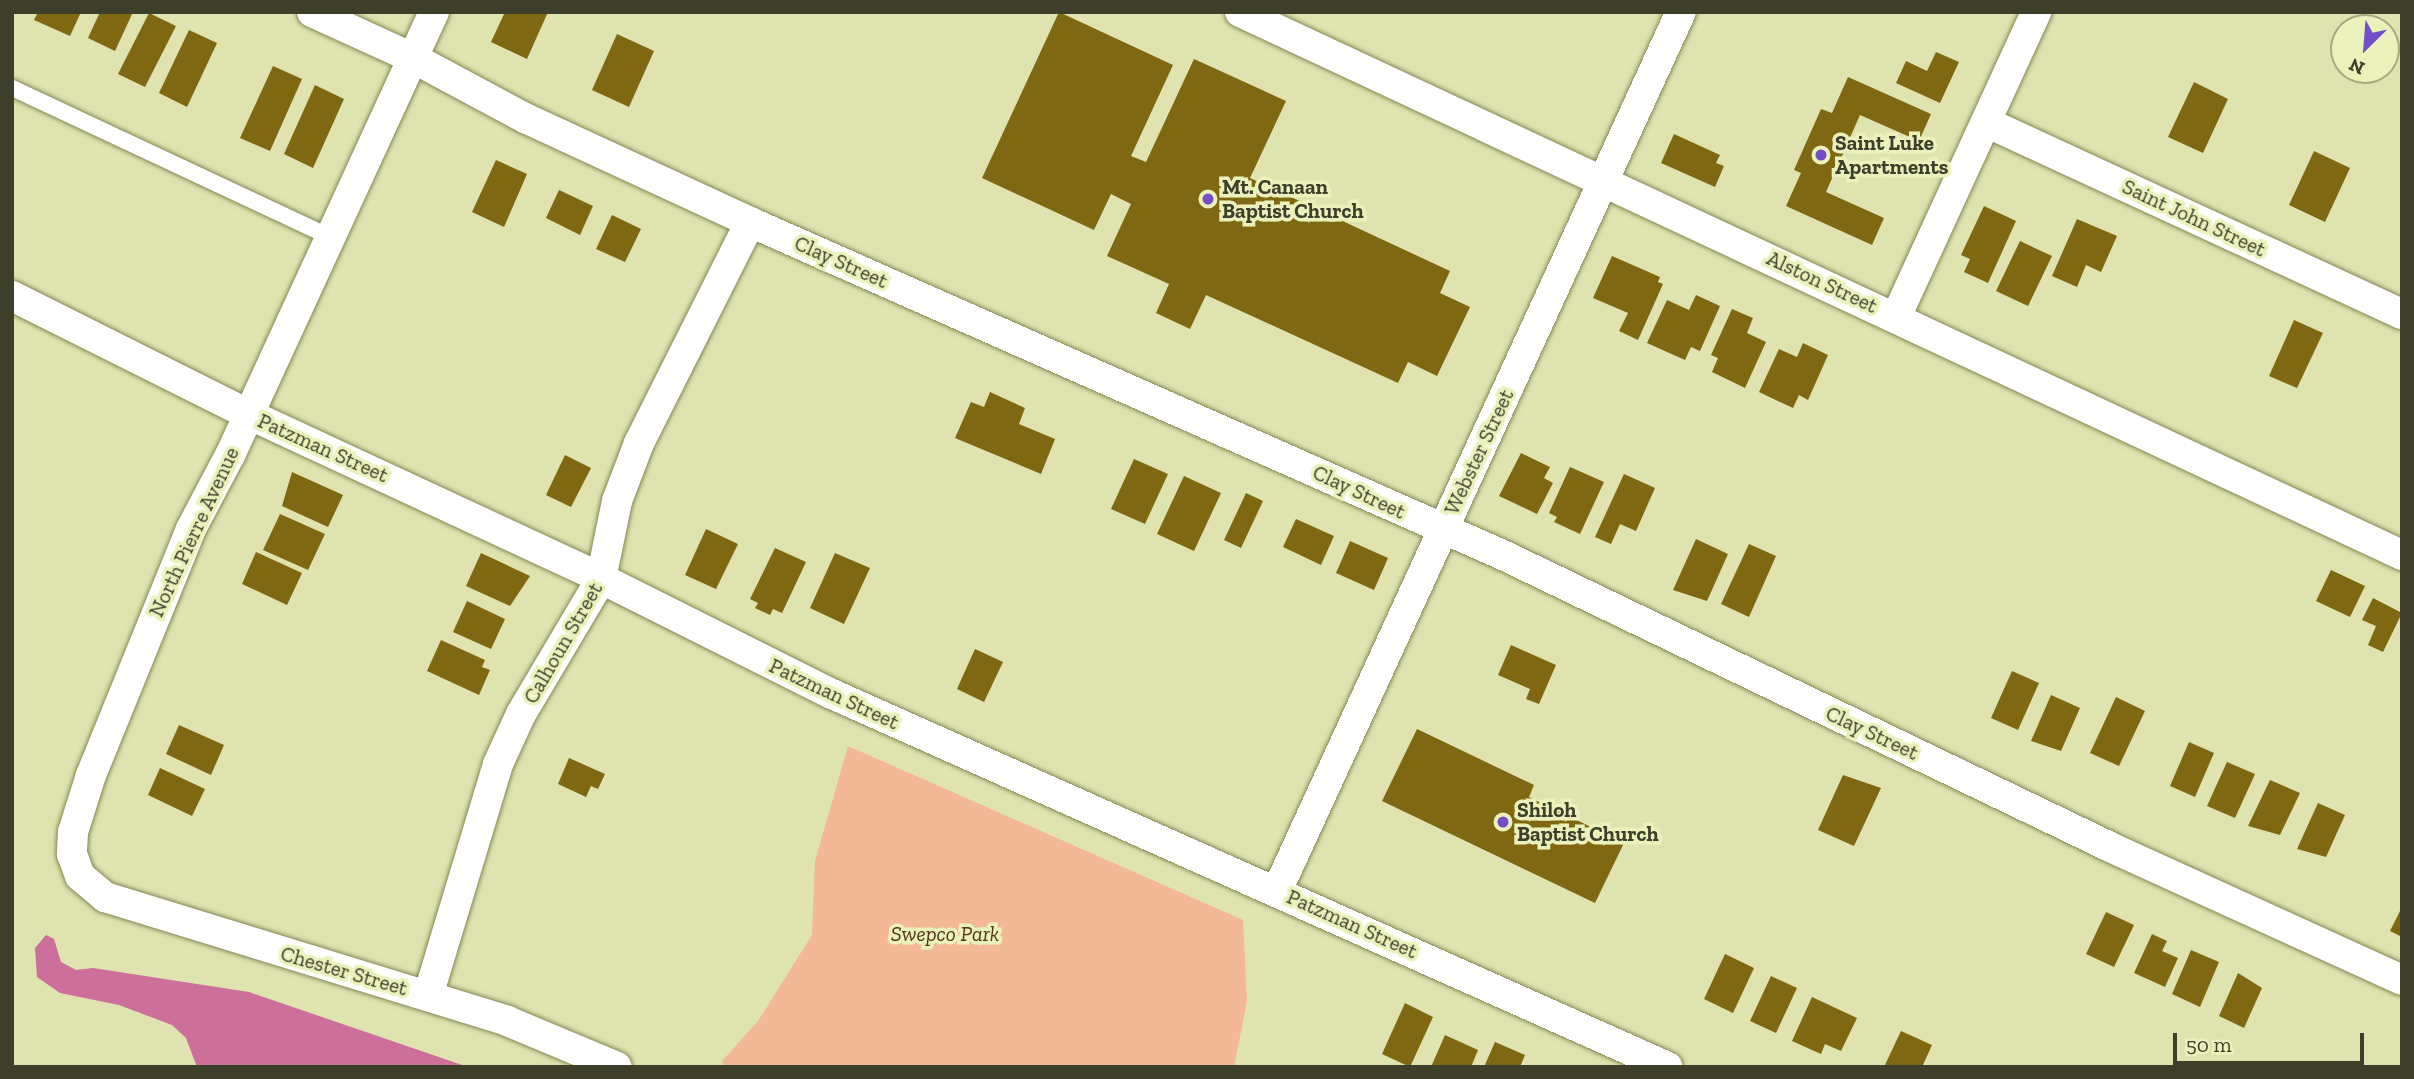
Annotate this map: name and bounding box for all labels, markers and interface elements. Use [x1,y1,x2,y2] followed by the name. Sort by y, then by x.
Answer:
[2330,14,2400,84] north arrow
[2345,53,2368,80] text: N
[1835,130,1949,180] place label: Saint Luke Apartments
[1813,147,1829,163] marker: Saint Luke Apartments
[1222,174,1364,224] place label: Mt. Canaan Baptist Church
[2118,174,2270,262] street label: Saint John Street
[1200,191,1216,207] marker: Mt. Canaan Baptist Church
[790,230,892,294] street label: Clay Street
[1763,245,1881,319] street label: Alston Street
[1439,385,1519,519] street label: Webster Street
[254,408,392,488] street label: Patzman Street
[143,443,245,621] street label: North Pierre Avenue
[1309,460,1409,524] street label: Clay Street
[518,578,608,708] street label: Calhoun Street
[765,653,903,735] street label: Patzman Street
[1822,701,1922,765] street label: Clay Street
[1517,797,1659,847] place label: Shiloh Baptist Church
[1495,814,1511,830] marker: Shiloh Baptist Church
[1283,884,1421,964] street label: Patzman Street
[891,921,999,947] park label: Swepco Park
[278,941,410,1001] street label: Chester Street
[2176,1020,2367,1064] scale bar
[2186,1032,2232,1057] text: 50 m

